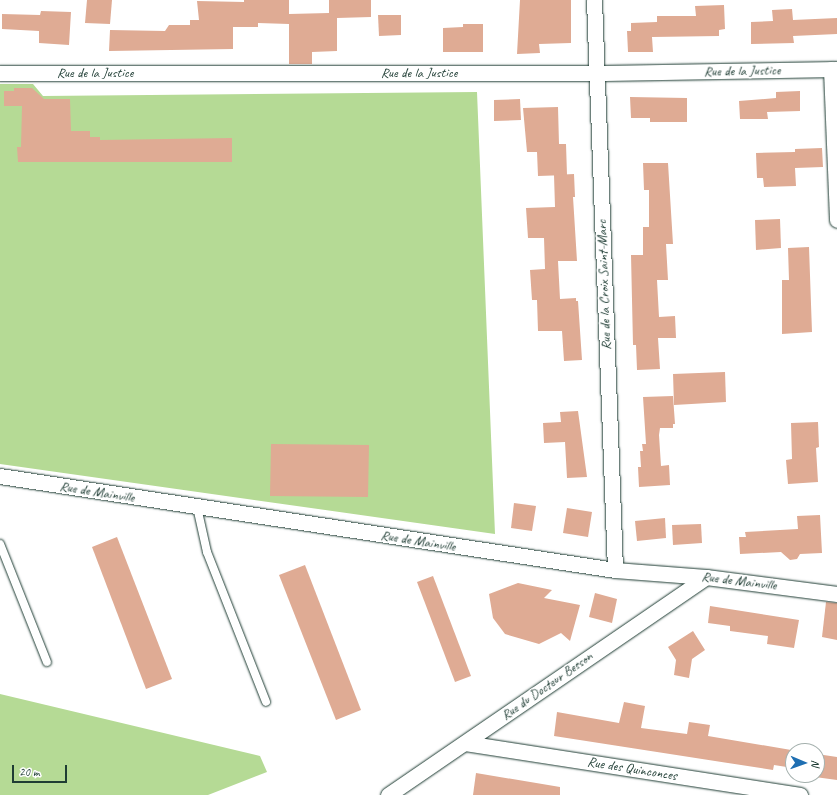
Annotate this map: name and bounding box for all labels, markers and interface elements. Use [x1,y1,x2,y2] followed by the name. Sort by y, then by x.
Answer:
[704,62,780,80] street label: Rue de la Justice
[57,65,133,81] street label: Rue de la Justice
[381,65,457,81] street label: Rue de la Justice
[593,220,615,350] street label: Rue de la Croix Saint-Marc
[58,478,136,506] street label: Rue de Mainville
[379,527,457,555] street label: Rue de Mainville
[701,568,777,594] street label: Rue de Mainville
[498,648,596,724] street label: Rue du Docteur Besson
[785,743,825,783] north arrow
[586,754,678,784] street label: Rue des Quinconces
[14,757,69,783] scale bar
[809,760,823,767] text: N
[19,764,39,780] text: 20 m

